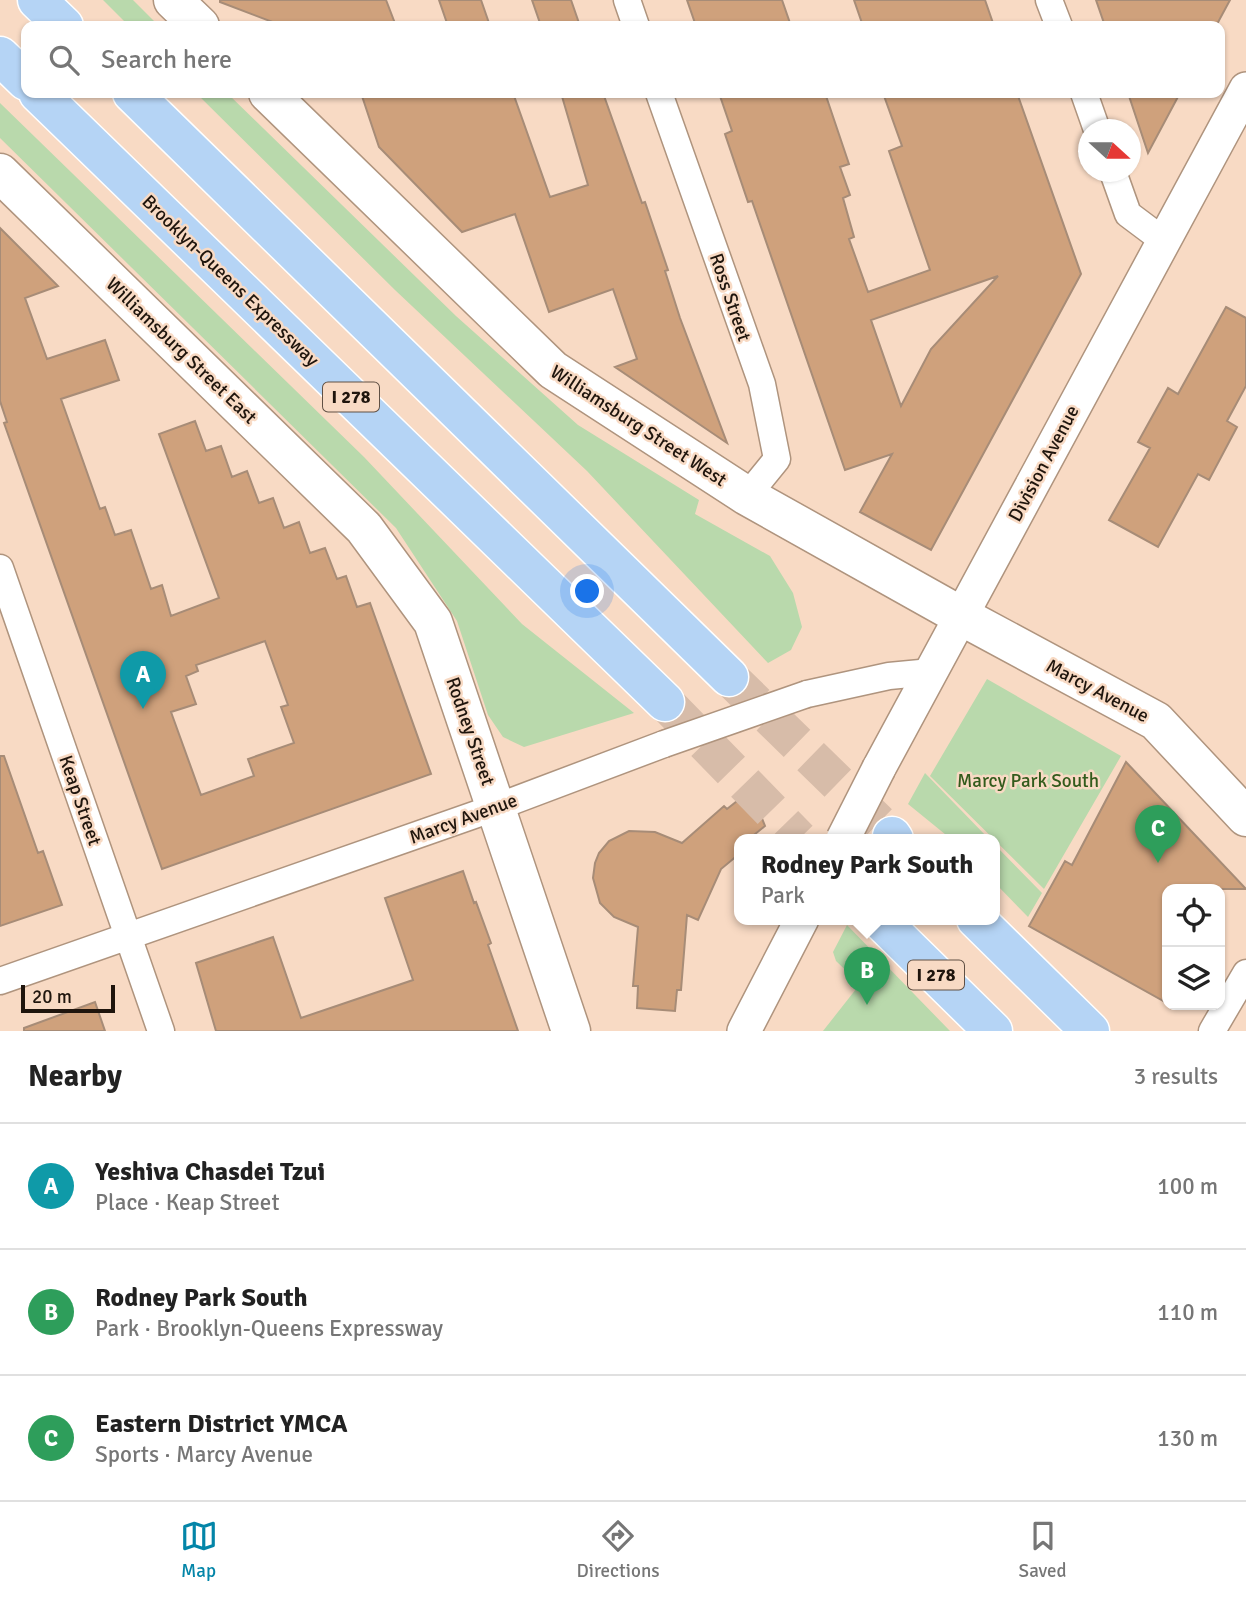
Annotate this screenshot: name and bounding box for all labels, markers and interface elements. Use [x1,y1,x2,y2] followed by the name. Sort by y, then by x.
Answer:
[21,21,1225,98] search box
[45,41,83,79] icon: search
[101,44,232,76] text: Search here
[1078,119,1141,182] north arrow
[137,190,324,372] street label: Brooklyn-Queens Expressway
[704,250,756,345] street label: Ross Street
[101,272,262,429] street label: Williamsburg Street East
[546,360,731,492] street label: Williamsburg Street West
[323,382,379,412] road number: I 278
[1003,401,1085,526] street label: Division Avenue
[570,574,604,608] your location
[120,651,166,709] pin: A
[1042,654,1153,728] street label: Marcy Avenue
[440,674,500,789] street label: Rodney Street
[53,752,107,849] street label: Keap Street
[957,769,1099,793] park label: Marcy Park South
[406,788,521,850] street label: Marcy Avenue
[1135,805,1181,863] pin: C
[734,834,1000,925] popup
[761,849,973,881] text: Rodney Park South
[761,881,805,910] text: Park
[1162,884,1225,1010] map controls
[1162,884,1225,947] button: locate
[844,947,890,1005] pin: B
[1162,947,1225,1010] button: layers
[908,960,964,990] road number: I 278
[21,982,116,1014] scale bar
[32,985,72,1009] text: 20 m
[28,1058,122,1095] text: Nearby
[1134,1062,1218,1091] text: 3 results
[95,1156,325,1188] text: Yeshiva Chasdei Tzui
[44,1172,58,1201] text: A
[1157,1172,1218,1201] text: 100 m
[95,1188,279,1217] text: Place · Keap Street
[95,1282,308,1314] text: Rodney Park South
[44,1298,58,1327] text: B
[1157,1298,1218,1327] text: 110 m
[95,1314,443,1343] text: Park · Brooklyn-Queens Expressway
[95,1408,348,1440] text: Eastern District YMCA
[44,1424,58,1453] text: C
[1157,1424,1218,1453] text: 130 m
[95,1440,313,1469] text: Sports · Marcy Avenue
[180,1517,218,1583] tab: Map
[577,1517,660,1583] tab: Directions
[1019,1517,1066,1583] tab: Saved

